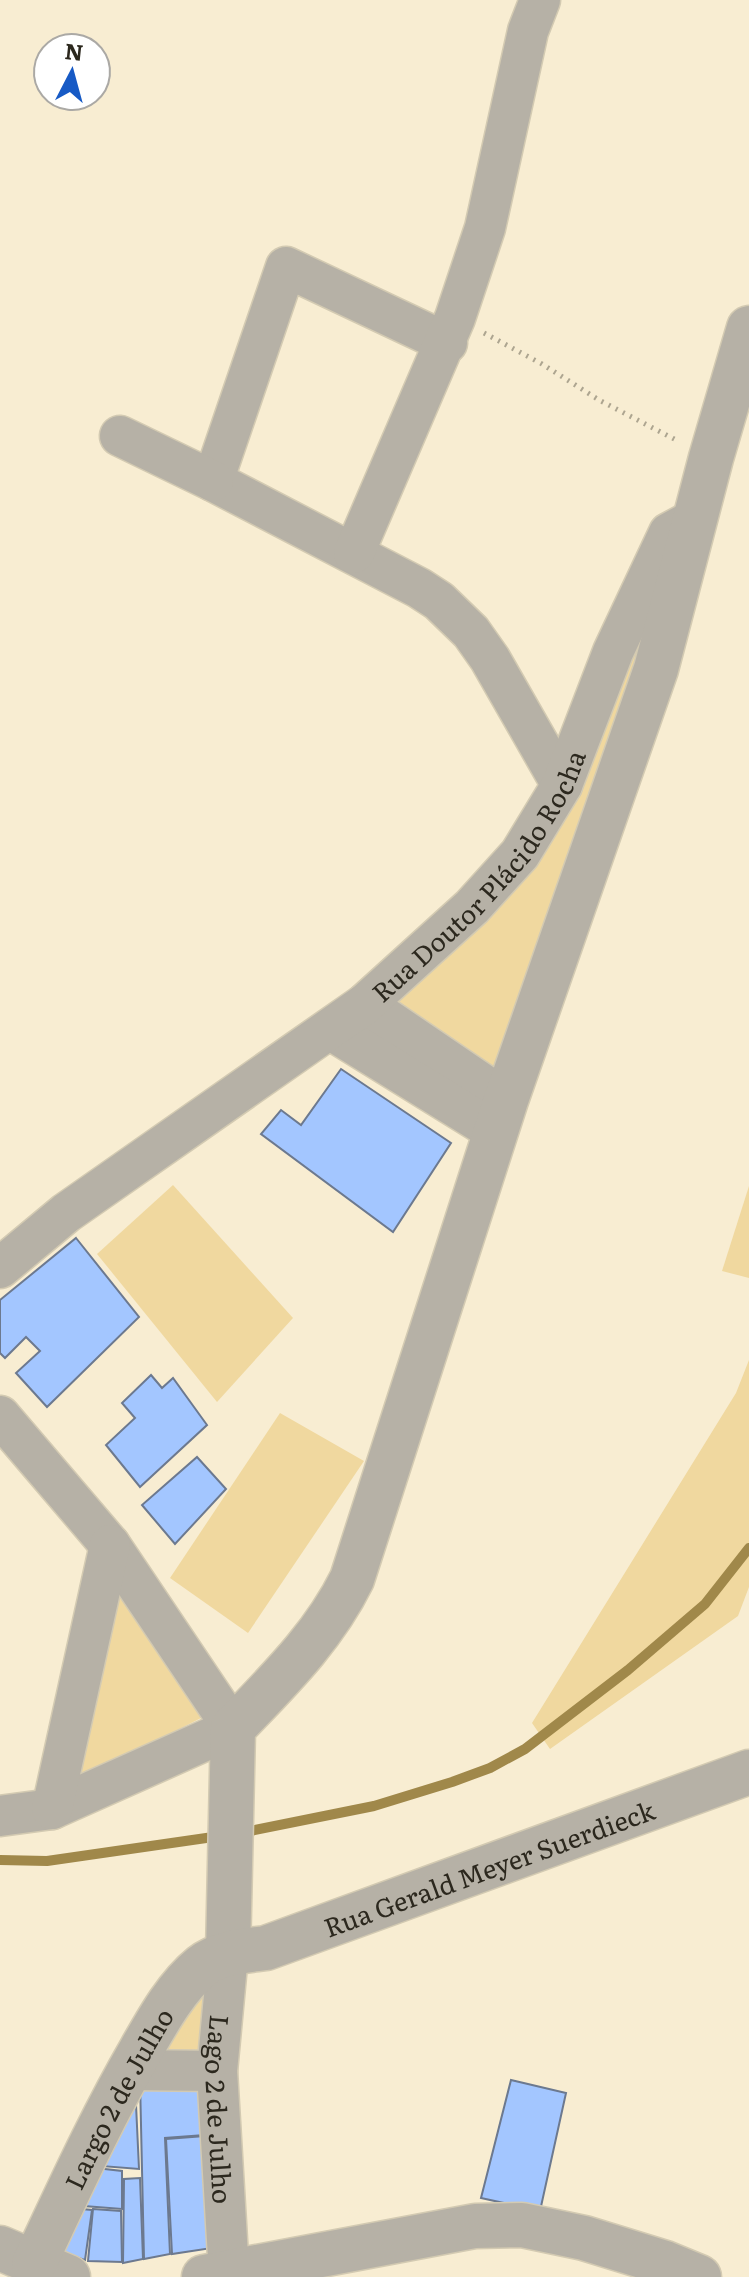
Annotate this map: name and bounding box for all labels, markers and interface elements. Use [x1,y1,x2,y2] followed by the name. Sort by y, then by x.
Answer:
[32,32,112,112] north arrow
[63,33,85,68] text: N
[362,744,593,1010] street label: Rua Doutor Plácido Rocha
[318,1788,661,1945] street label: Rua Gerald Meyer Suerdieck
[53,1999,182,2195] street label: Largo 2 de Julho
[197,2013,244,2205] street label: Lago 2 de Julho

